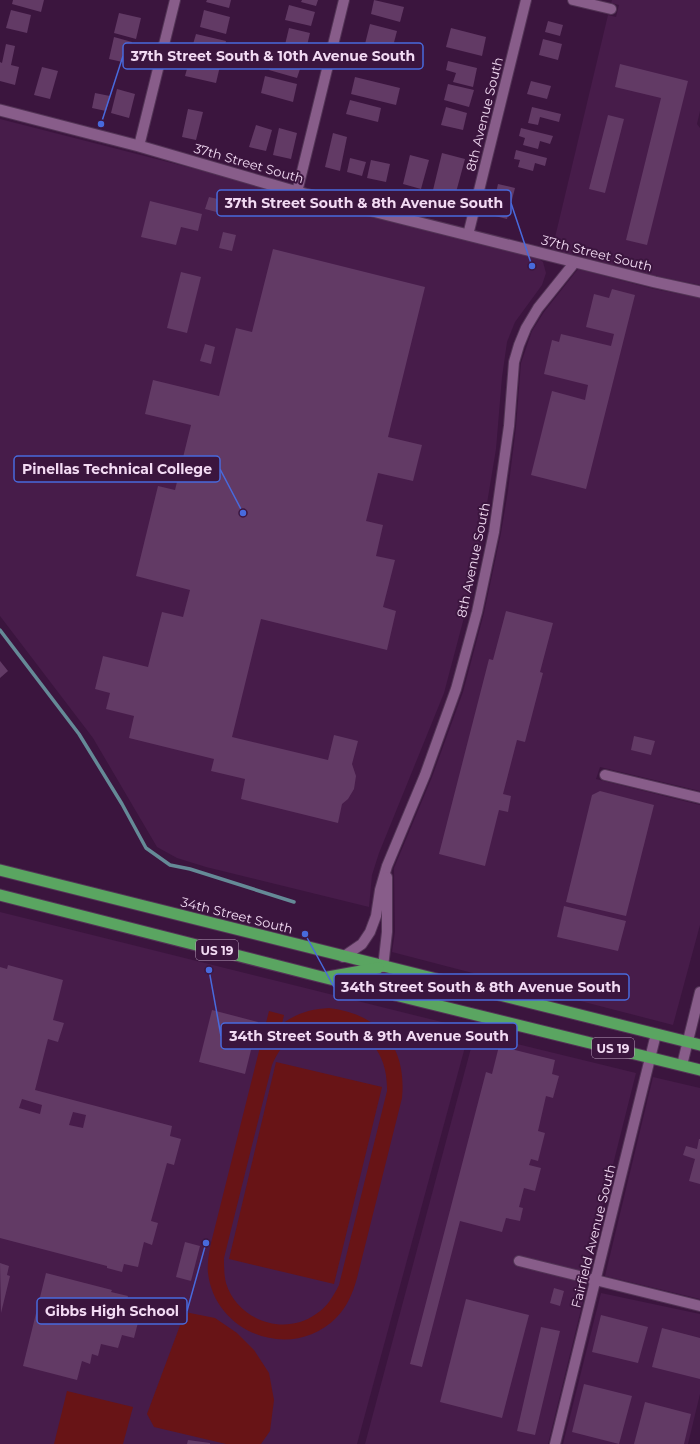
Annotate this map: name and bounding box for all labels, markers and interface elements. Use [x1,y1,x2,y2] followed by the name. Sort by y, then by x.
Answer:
[123,43,423,69] callout: 37th Street South & 10th Avenue South
[130,47,415,65] text: 37th Street South & 10th Avenue South
[462,55,506,173] street label: 8th Avenue South
[192,140,306,186] street label: 37th Street South
[217,190,511,216] callout: 37th Street South & 8th Avenue South
[224,194,503,212] text: 37th Street South & 8th Avenue South
[540,231,654,275] street label: 37th Street South
[14,456,220,482] callout: Pinellas Technical College
[22,460,212,478] text: Pinellas Technical College
[453,501,493,619] street label: 8th Avenue South
[179,893,295,937] street label: 34th Street South
[196,940,238,960] road number: US 19
[334,974,629,1000] callout: 34th Street South & 8th Avenue South
[340,978,621,996] text: 34th Street South & 8th Avenue South
[221,1023,517,1049] callout: 34th Street South & 9th Avenue South
[228,1027,509,1045] text: 34th Street South & 9th Avenue South
[592,1038,634,1058] road number: US 19
[567,1163,619,1309] street label: Fairfield Avenue South
[37,1298,187,1324] callout: Gibbs High School
[45,1302,179,1320] text: Gibbs High School

